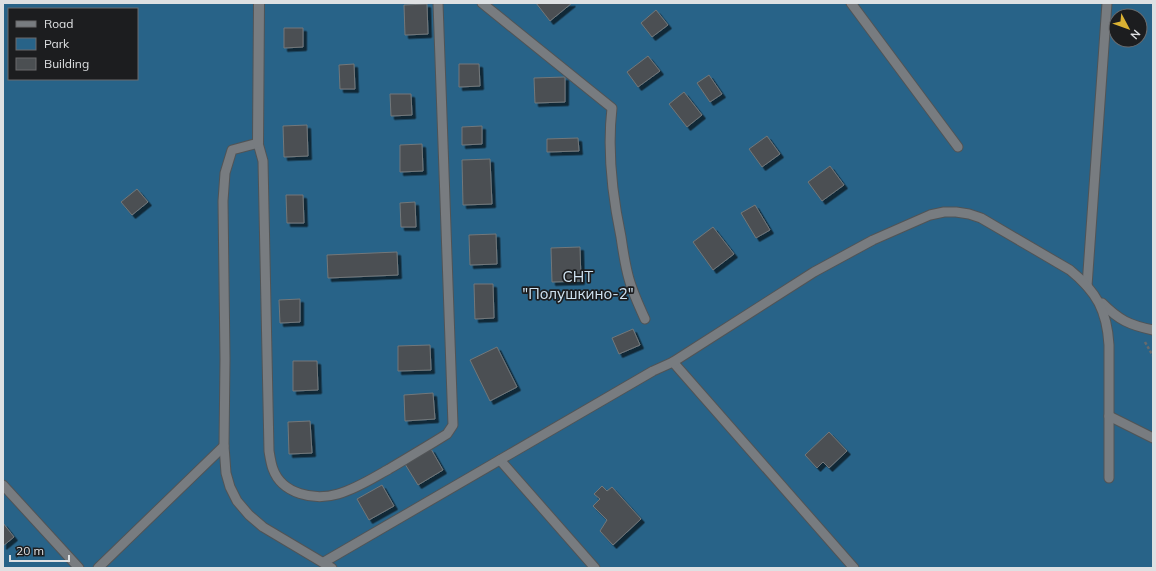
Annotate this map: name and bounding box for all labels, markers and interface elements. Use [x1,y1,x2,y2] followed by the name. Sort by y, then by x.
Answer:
[8,8,138,80] legend
[1108,8,1148,48] north arrow
[44,16,73,31] text: Road
[1128,27,1144,42] text: N
[44,36,70,51] text: Park
[44,56,89,71] text: Building
[522,267,634,303] park label: СНТ "Полушкино-2"
[10,537,69,563] scale bar
[16,543,44,558] text: 20 m

